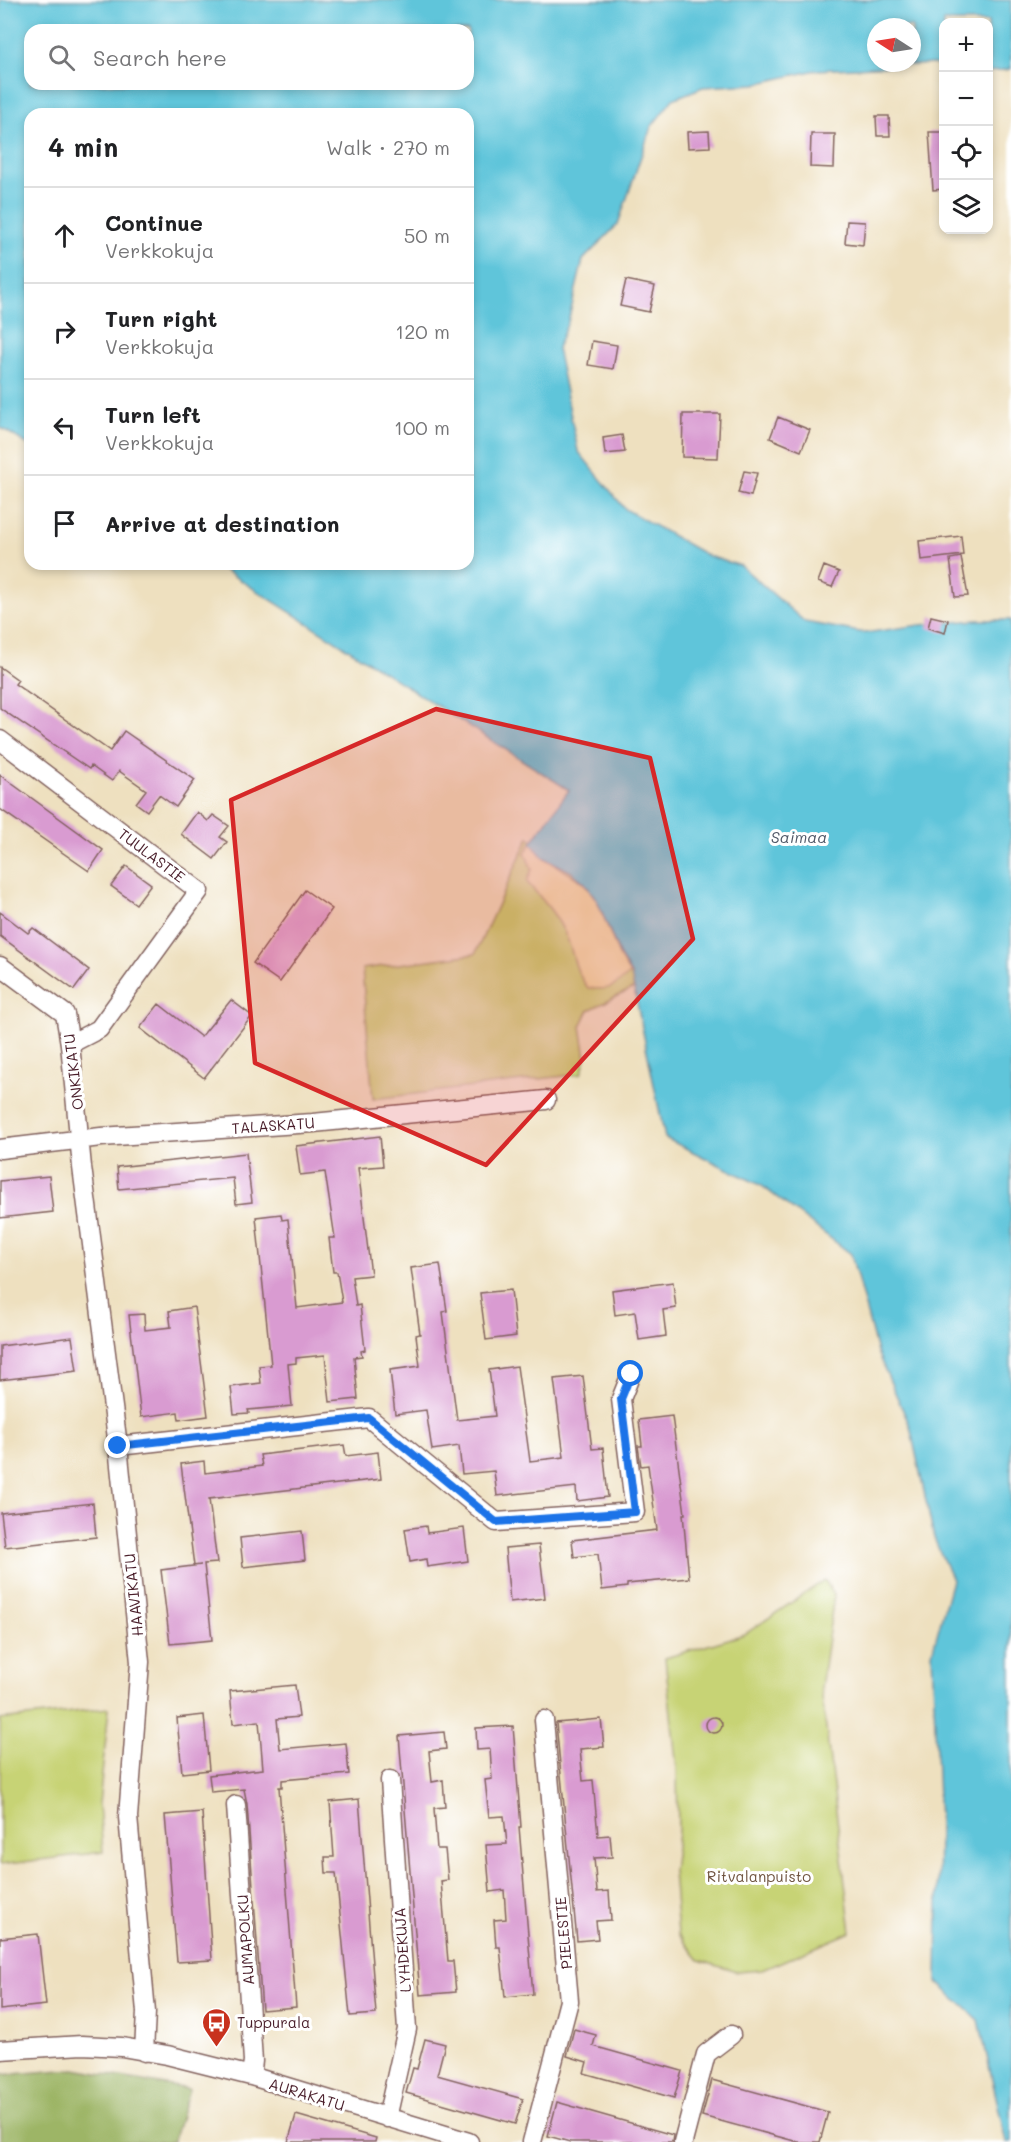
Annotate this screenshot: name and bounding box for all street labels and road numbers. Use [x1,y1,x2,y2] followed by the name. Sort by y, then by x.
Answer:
[115,823,190,887] street label: TUULASTIE
[58,1033,88,1111] street label: ONKIKATU
[231,1112,315,1138] street label: TALASKATU
[119,1553,147,1637] street label: HAAVIKATU
[232,1894,258,1986] street label: AUMAPOLKU
[550,1895,576,1970] street label: PIELESTIE
[389,1907,415,1993] street label: LYHDEKUJA
[267,2073,347,2115] street label: AURAKATU

